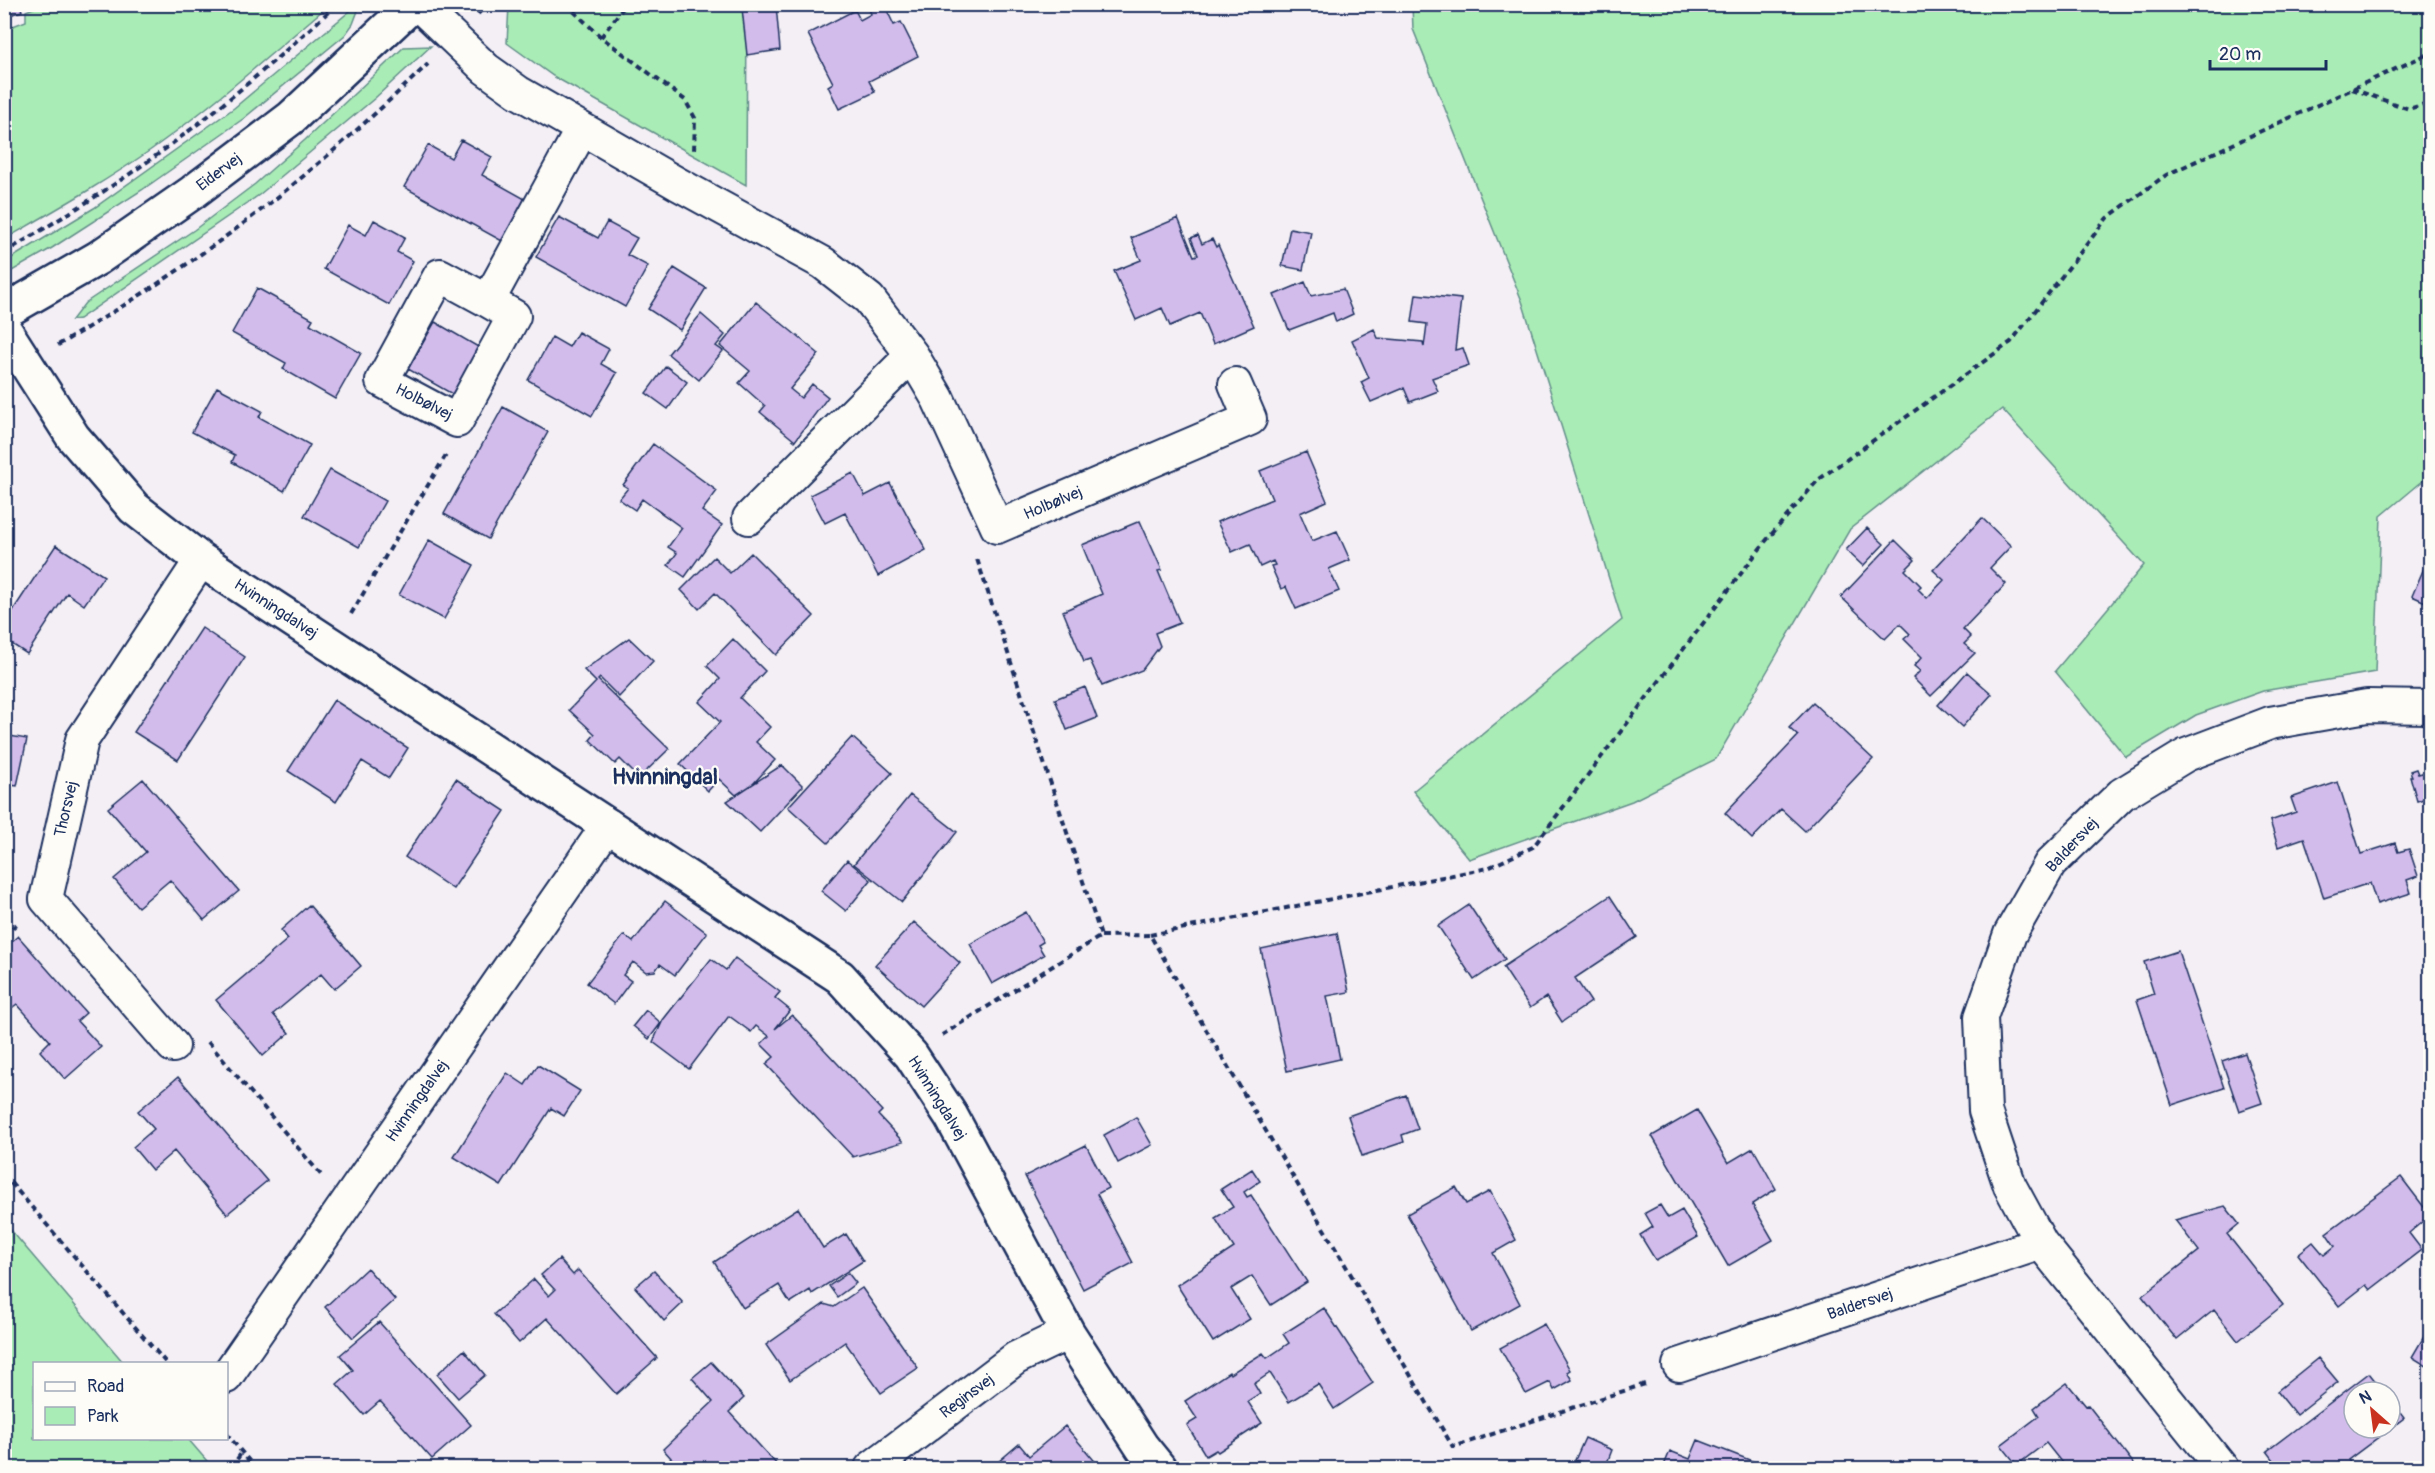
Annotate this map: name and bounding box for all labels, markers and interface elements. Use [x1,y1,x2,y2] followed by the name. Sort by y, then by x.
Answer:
[2210,33,2326,71] scale bar
[2219,43,2261,66] text: 20 m
[192,149,246,195] street label: Eidervej
[392,379,456,425] street label: Holbølvej
[1021,482,1085,524] street label: Holbølvej
[230,575,322,643] street label: Hvinningdalvej
[612,763,718,791] district label: Hvinningdal
[50,779,82,839] street label: Thorsvej
[2042,813,2102,877] street label: Baldersvej
[903,1052,971,1144] street label: Hvinningdalvej
[381,1056,453,1146] street label: Hvinningdalvej
[1825,1284,1895,1324] street label: Baldersvej
[33,1362,228,1440] legend
[936,1369,998,1423] street label: Reginsvej
[87,1375,124,1398] text: Road
[2342,1380,2402,1440] north arrow
[2356,1386,2375,1409] text: N
[87,1405,119,1428] text: Park

